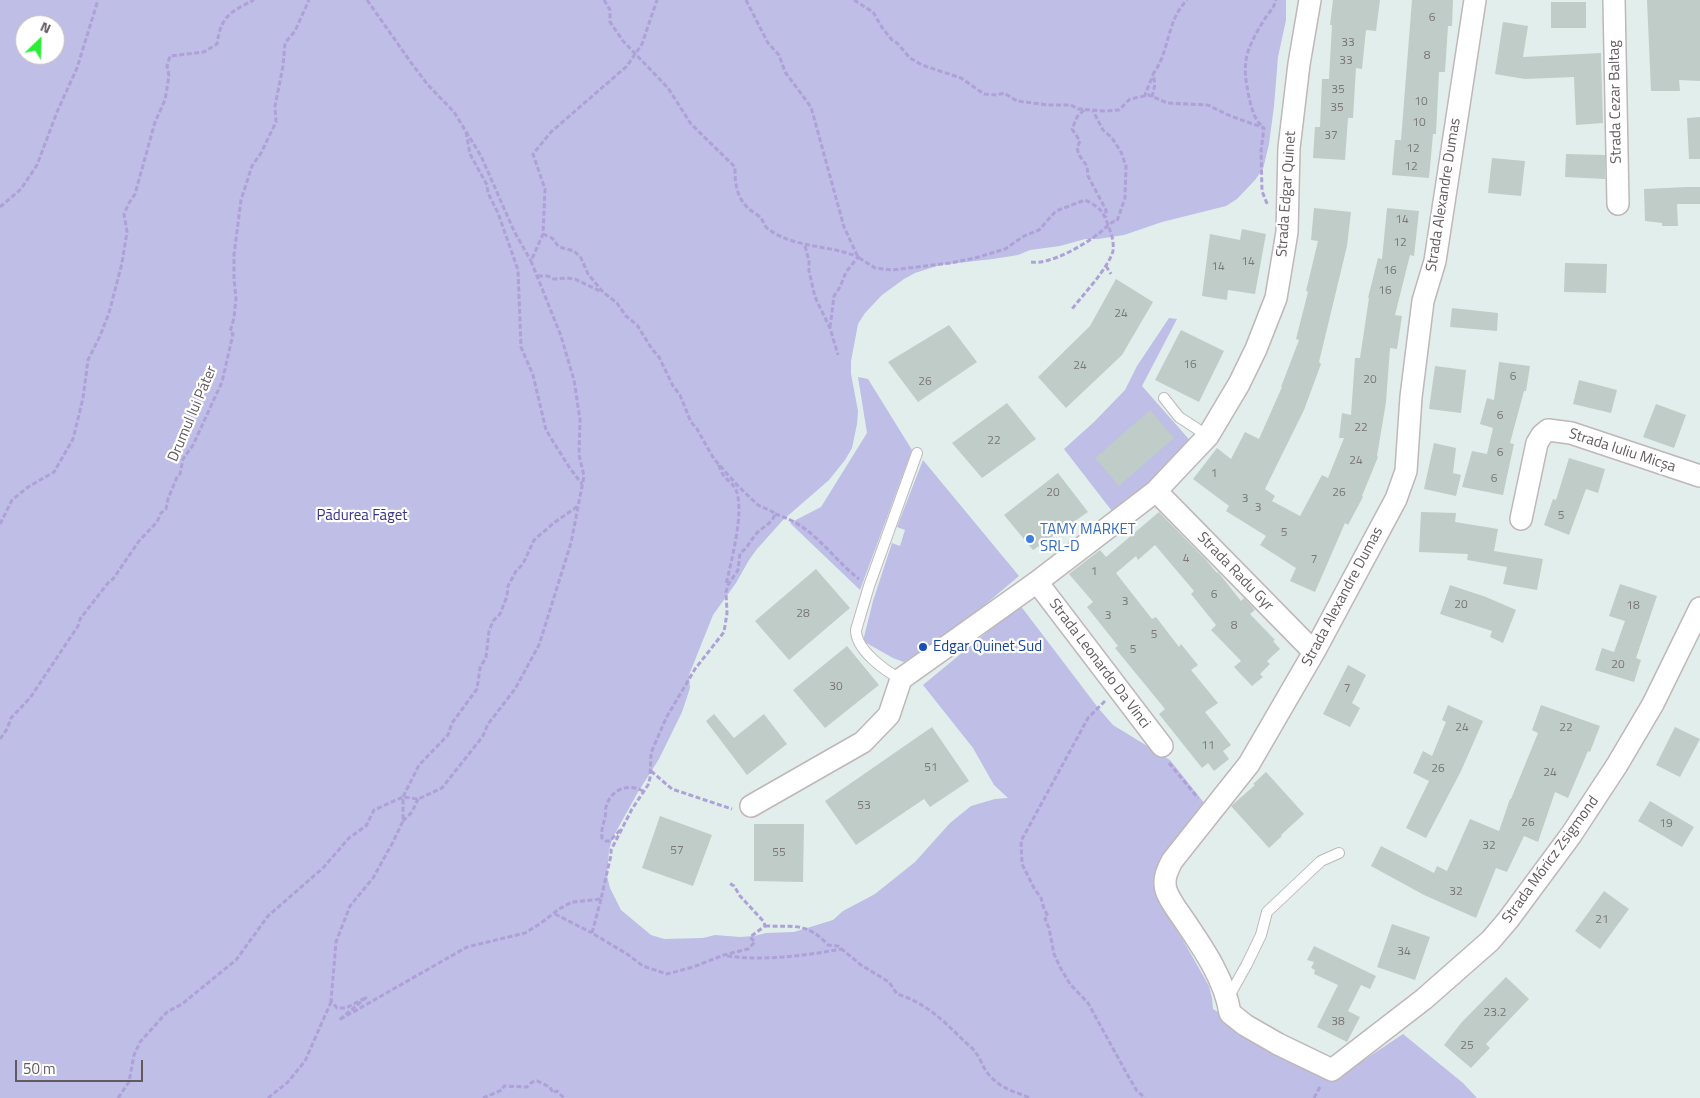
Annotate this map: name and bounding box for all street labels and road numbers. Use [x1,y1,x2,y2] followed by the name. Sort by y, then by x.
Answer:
[1606,40,1626,164] street label: Strada Cezar Baltag
[1423,117,1465,273] street label: Strada Alexandre Dumas
[1274,130,1300,258] street label: Strada Edgar Quinet
[165,363,221,465] street label: Drumul lui Páter
[1566,425,1678,477] street label: Strada Iuliu Micșa
[1299,524,1387,670] street label: Strada Alexandre Dumas
[1193,529,1277,615] street label: Strada Radu Gyr
[1044,596,1154,732] street label: Strada Leonardo Da Vinci
[1499,793,1603,927] street label: Strada Móricz Zsigmond

